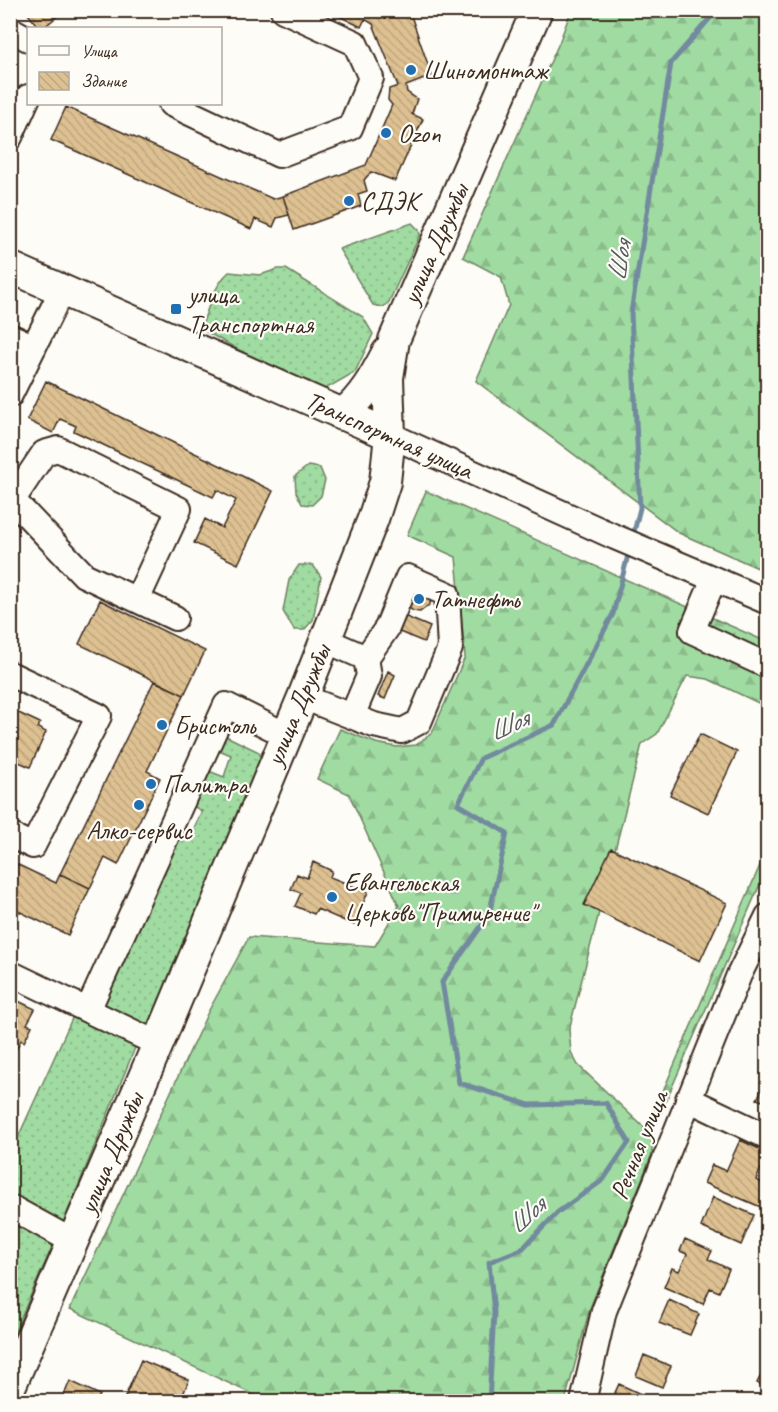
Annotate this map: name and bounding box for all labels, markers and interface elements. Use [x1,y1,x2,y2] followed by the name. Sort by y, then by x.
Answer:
[27,27,222,105] legend
[81,40,118,62] text: Улица
[423,54,550,87] place label: Шиномонтаж
[404,63,418,77] marker: Шиномонтаж
[81,70,127,92] text: Здание
[398,117,441,150] place label: Ozon
[379,126,393,140] marker: Ozon
[393,177,477,311] street label: улица Дружбы
[361,185,423,218] place label: СДЭК
[342,194,356,208] marker: СДЭК
[599,234,640,283] water label: Шоя
[186,278,315,341] place label: улица Транспортная
[169,302,183,316] marker: улица Транспортная
[300,383,479,487] street label: Транспортная улица
[431,583,521,616] place label: Татнефть
[412,592,426,606] marker: Татнефть
[257,637,339,772] street label: улица Дружбы
[483,700,537,749] water label: Шоя
[174,709,257,742] place label: Бристоль
[155,718,169,732] marker: Бристоль
[163,768,250,801] place label: Палитра
[144,777,158,791] marker: Палитра
[132,798,146,812] marker: Алко-сервис
[86,814,194,847] place label: Алко-сервис
[344,866,540,929] place label: Евангельская Церковь"Примирение"
[325,890,339,904] marker: Евангельская Церковь"Примирение"
[602,1084,677,1204] street label: Речная улица
[70,1085,152,1220] street label: улица Дружбы
[500,1186,556,1241] water label: Шоя

